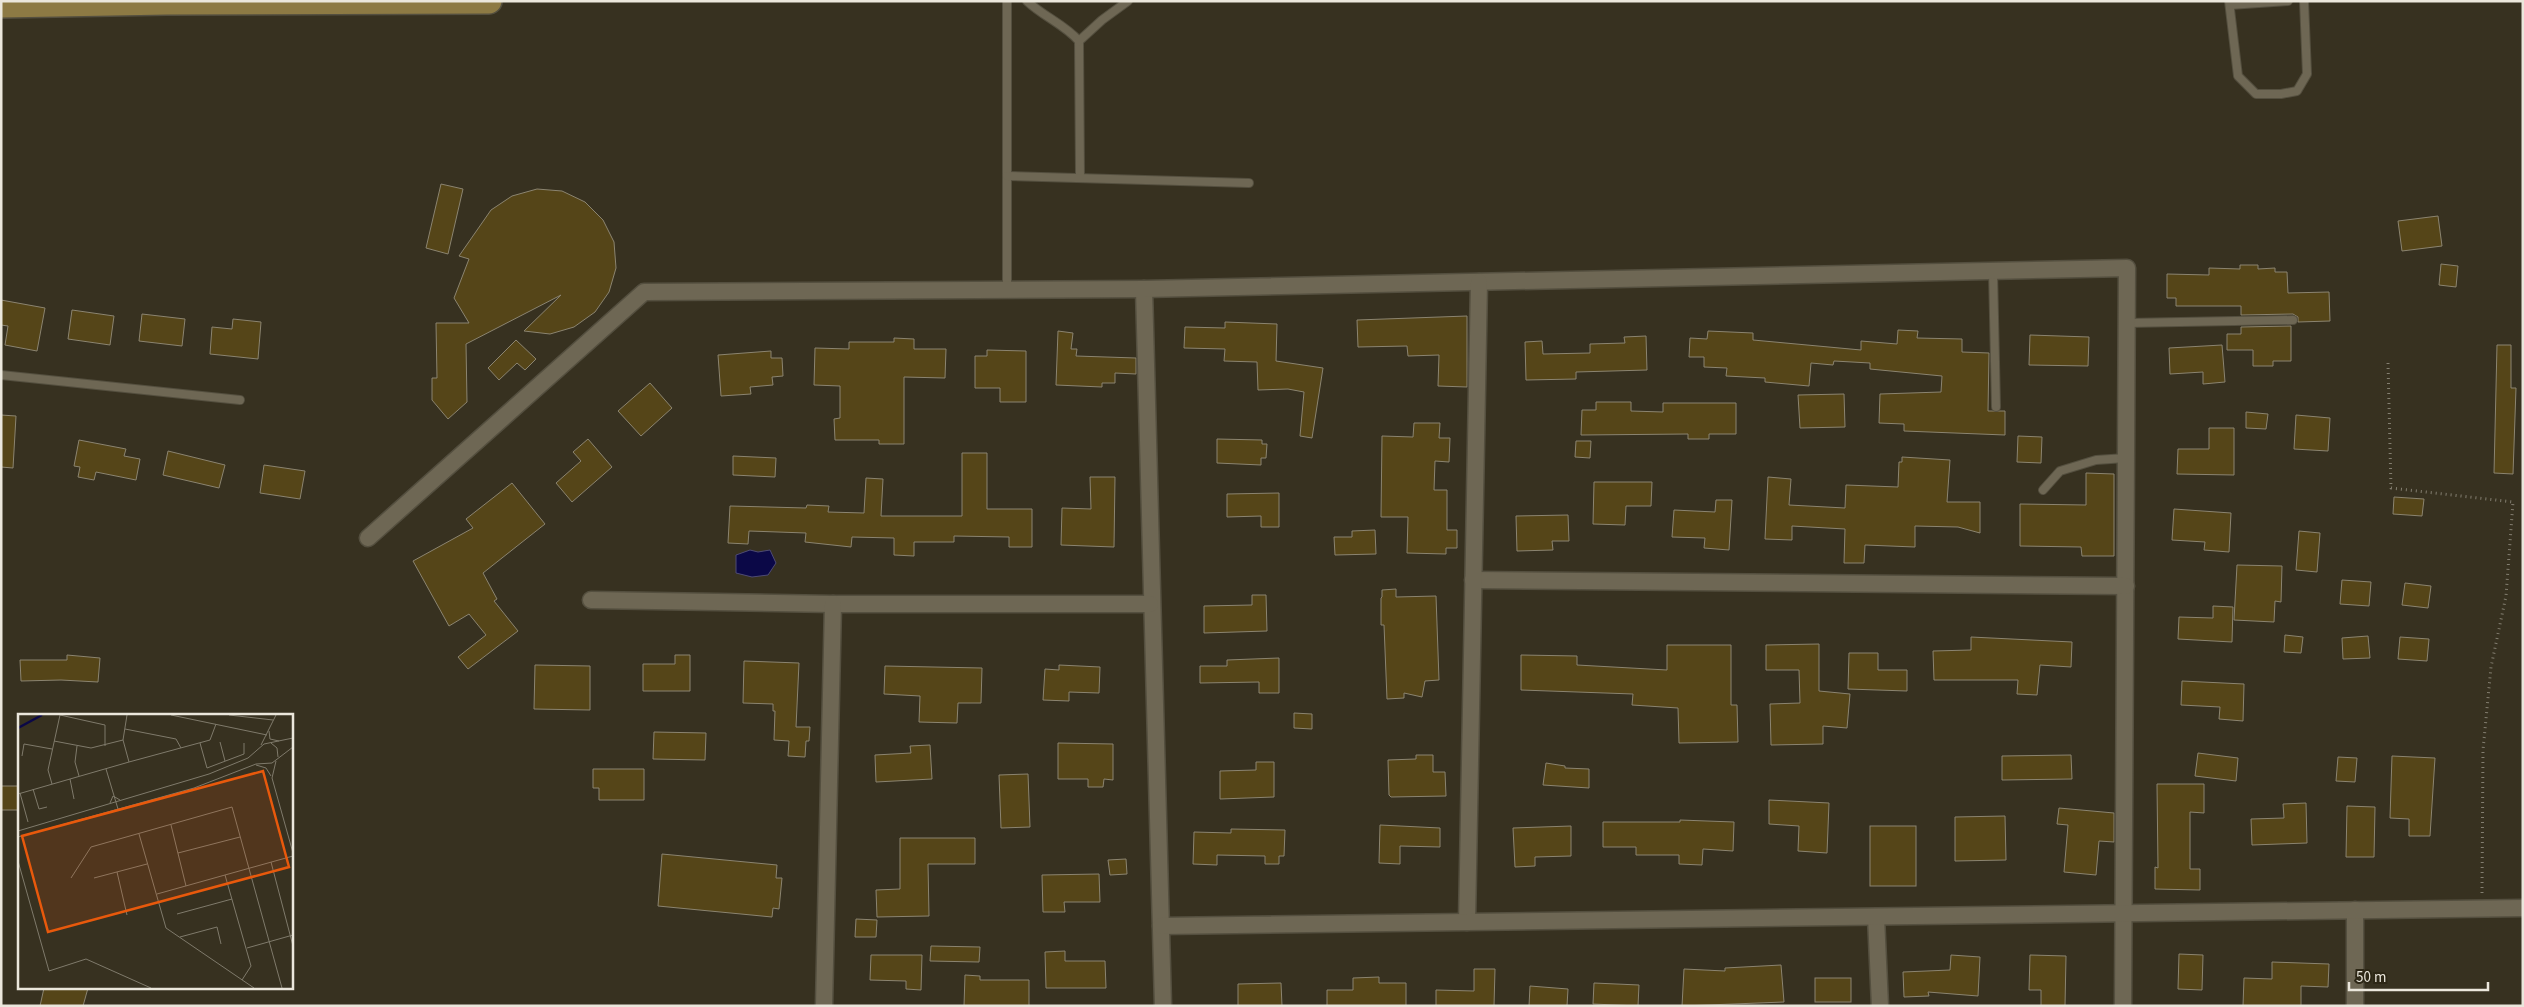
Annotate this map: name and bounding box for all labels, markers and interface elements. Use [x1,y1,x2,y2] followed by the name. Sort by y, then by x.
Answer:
[18,714,292,990] inset map
[2349,960,2488,992] scale bar
[2356,967,2386,988] text: 50 m

